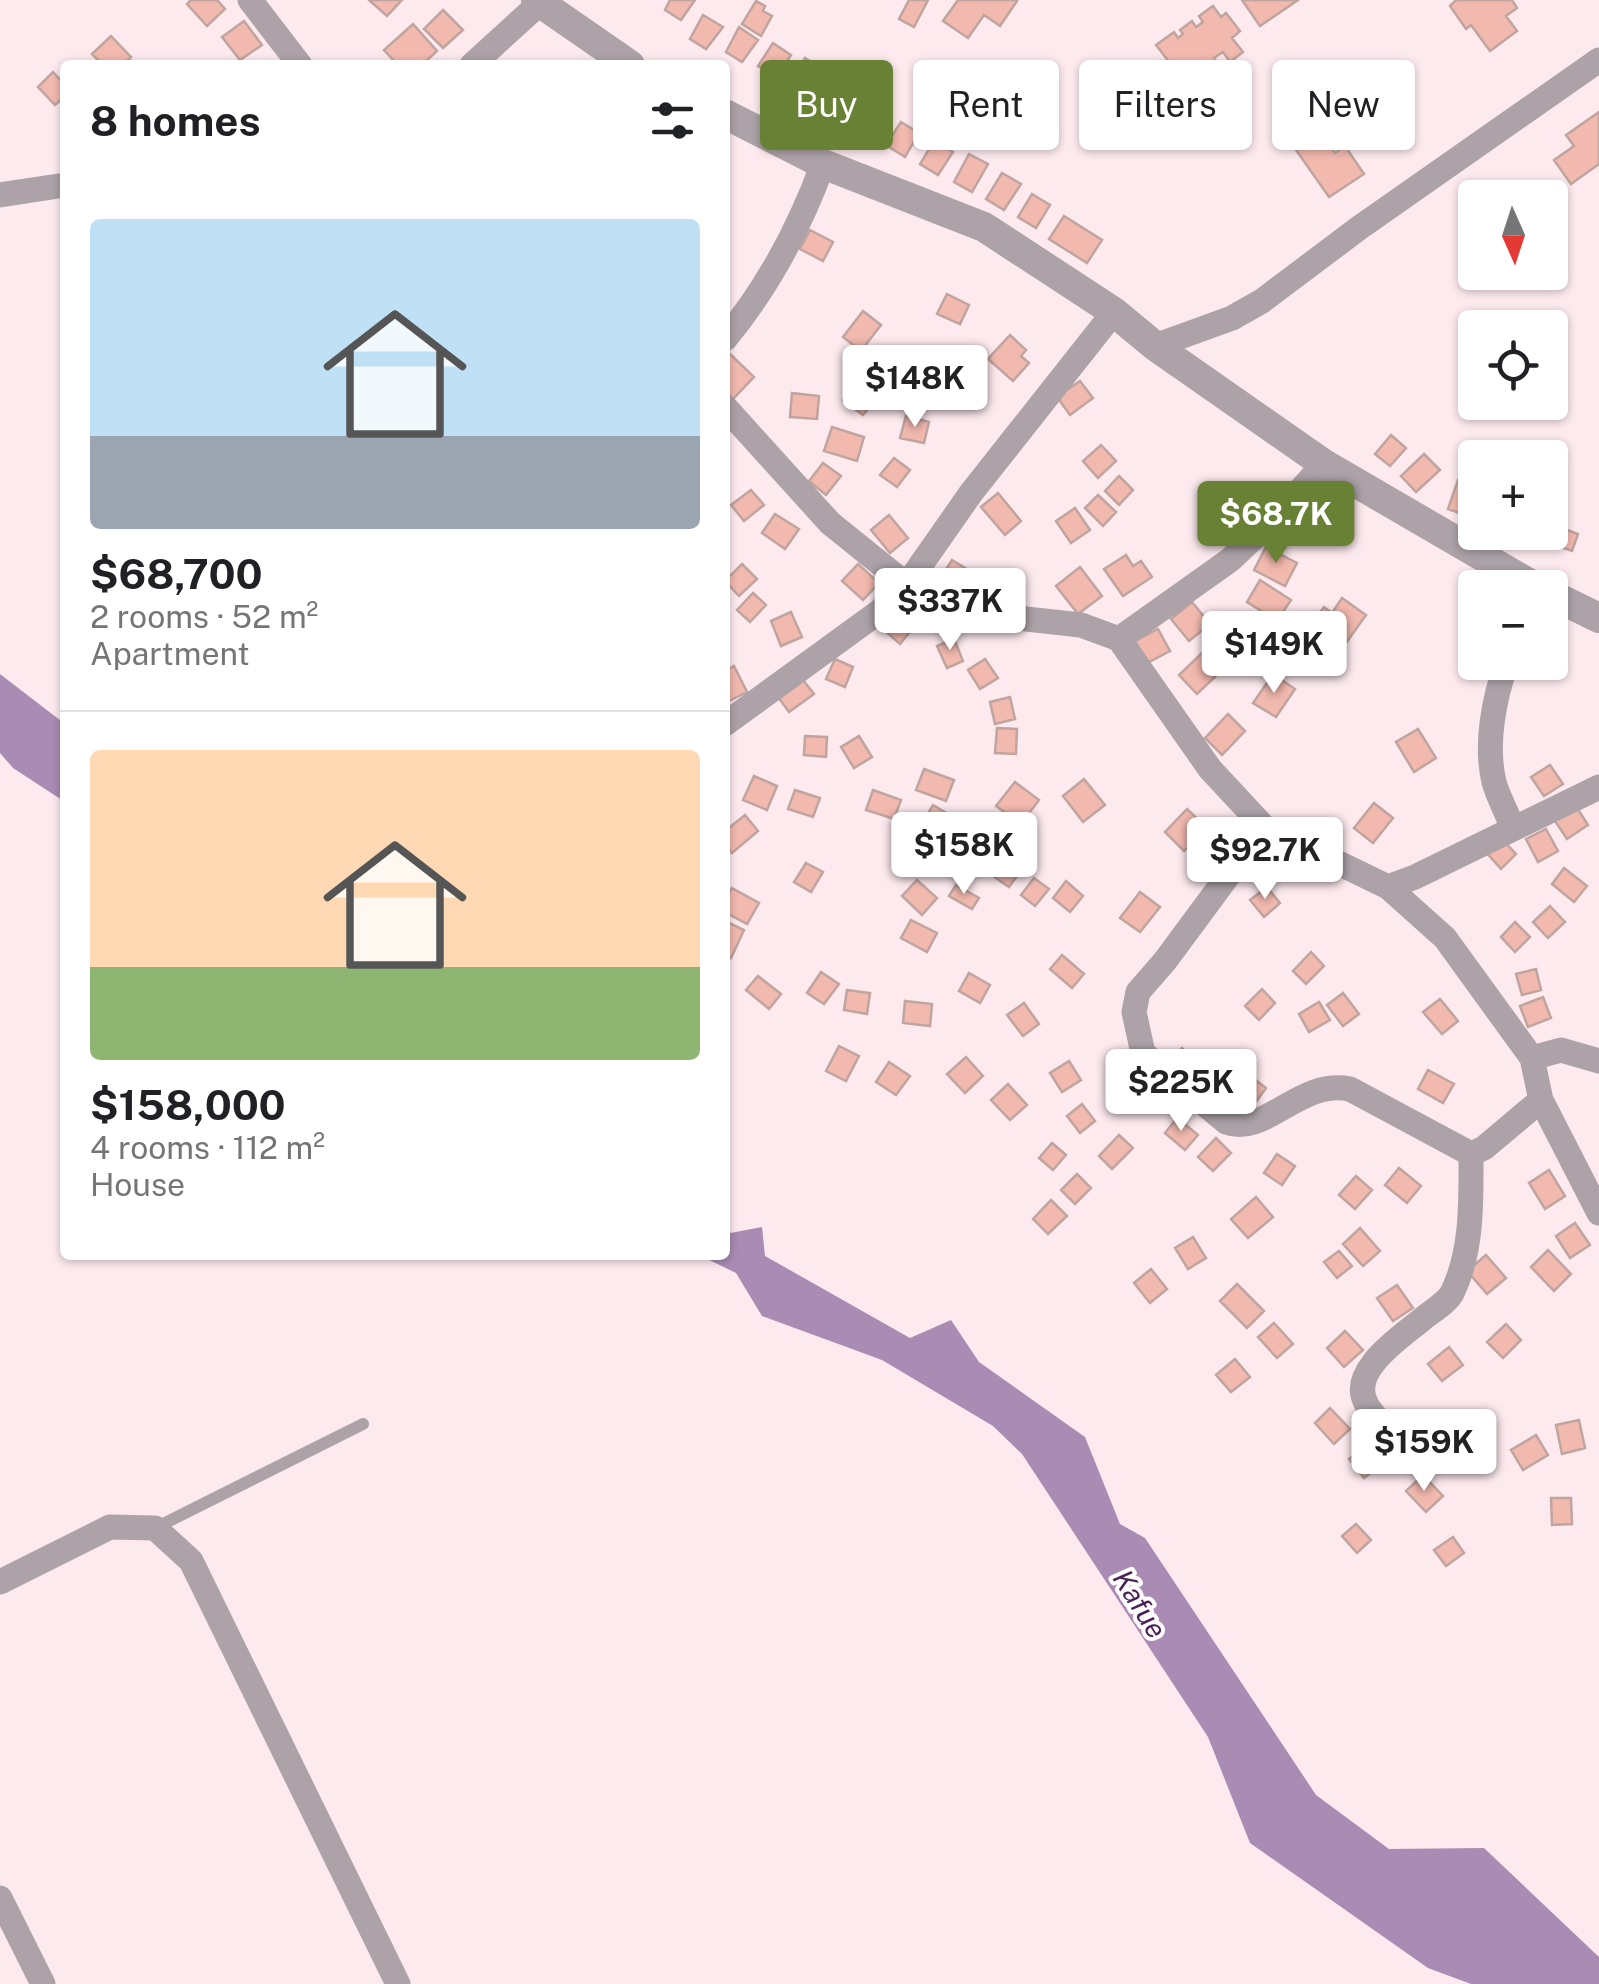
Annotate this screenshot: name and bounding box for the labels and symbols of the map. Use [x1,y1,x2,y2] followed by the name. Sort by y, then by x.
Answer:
[1458,180,1568,290] north arrow
[845,345,985,430] pin: $148K
[1195,481,1357,566] pin: $68.7K
[880,568,1020,653] pin: $337K
[1204,611,1344,696] pin: $149K
[894,812,1034,897] pin: $158K
[1184,817,1346,902] pin: $92.7K
[1111,1049,1251,1134] pin: $225K
[1354,1409,1494,1494] pin: $159K
[1107,1564,1174,1644] water label: Kafue

